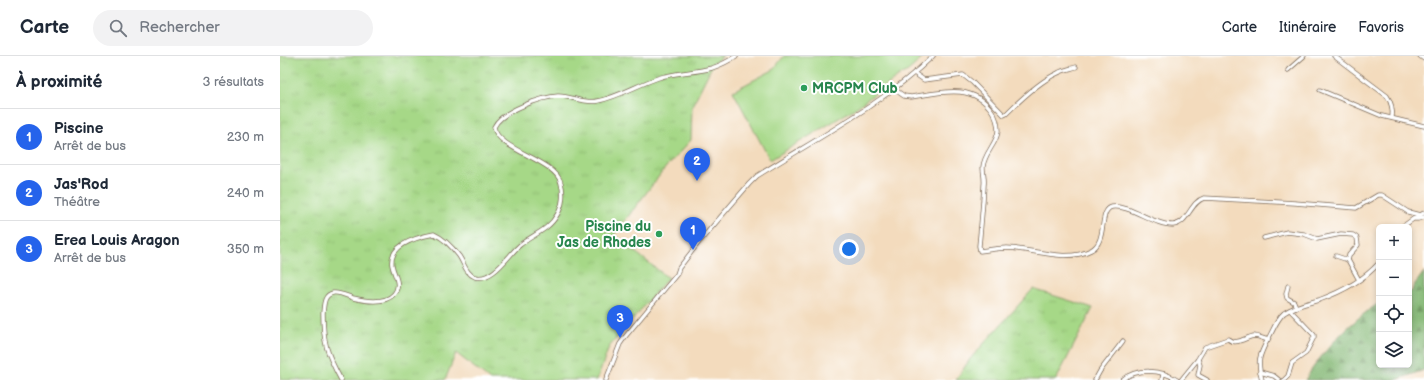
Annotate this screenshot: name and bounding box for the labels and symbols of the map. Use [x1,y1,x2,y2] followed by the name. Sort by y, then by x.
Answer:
[812,80,898,97] place label: MRCPM Club
[799,83,809,93] marker: MRCPM Club
[684,148,710,181] pin: 2
[680,217,706,250] pin: 1
[557,218,651,251] place label: Piscine du Jas de Rhodes
[654,229,664,239] marker: Piscine du Jas de Rhodes
[839,239,859,259] your location
[607,305,633,338] pin: 3

